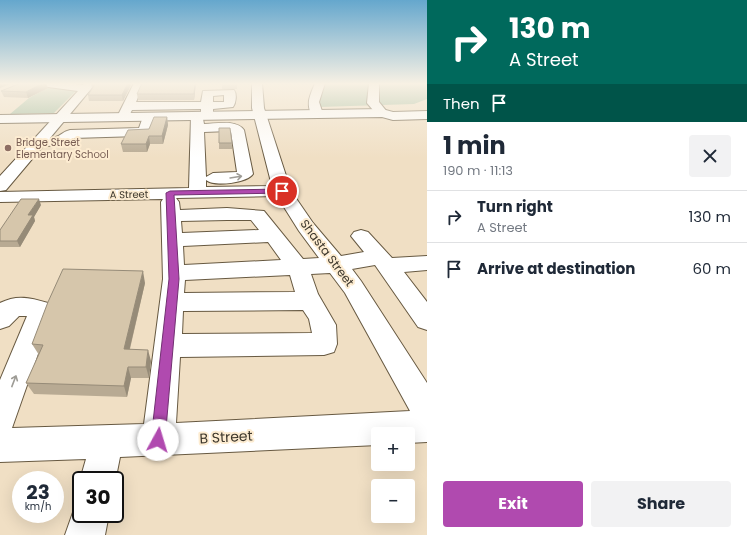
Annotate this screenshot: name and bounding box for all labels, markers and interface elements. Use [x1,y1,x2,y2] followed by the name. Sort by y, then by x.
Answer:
[509,9,590,48] text: 130 m
[443,16,495,68] icon: right
[509,47,579,72] text: A Street
[488,92,510,114] icon: arrive
[443,93,480,114] text: Then
[443,129,506,162] text: 1 min
[16,135,109,162] place label: Bridge Street Elementary School
[689,135,731,177] button: close
[3,143,13,153] marker: Bridge Street Elementary School
[443,161,513,180] text: 190 m · 11:13
[230,173,243,181] one-way arrow
[265,174,299,208] pin
[271,180,293,202] icon: arrive
[110,187,149,202] street label: A Street
[477,196,553,217] text: Turn right
[443,206,465,228] icon: right
[688,206,731,227] text: 130 m
[297,216,358,290] street label: Shasta Street
[477,218,527,237] text: A Street
[443,258,465,280] icon: arrive
[477,258,635,279] text: Arrive at destination
[693,258,731,279] text: 60 m
[10,376,18,388] one-way arrow
[137,419,179,461] position arrow
[199,426,253,448] street label: B Street
[371,427,415,523] map controls
[371,427,415,471] button: +
[72,471,124,523] speed limit sign: 30
[26,478,50,506] text: 23
[371,479,415,523] button: −
[443,481,583,527] button: Exit
[591,481,731,527] button: Share
[25,499,51,514] text: km/h

